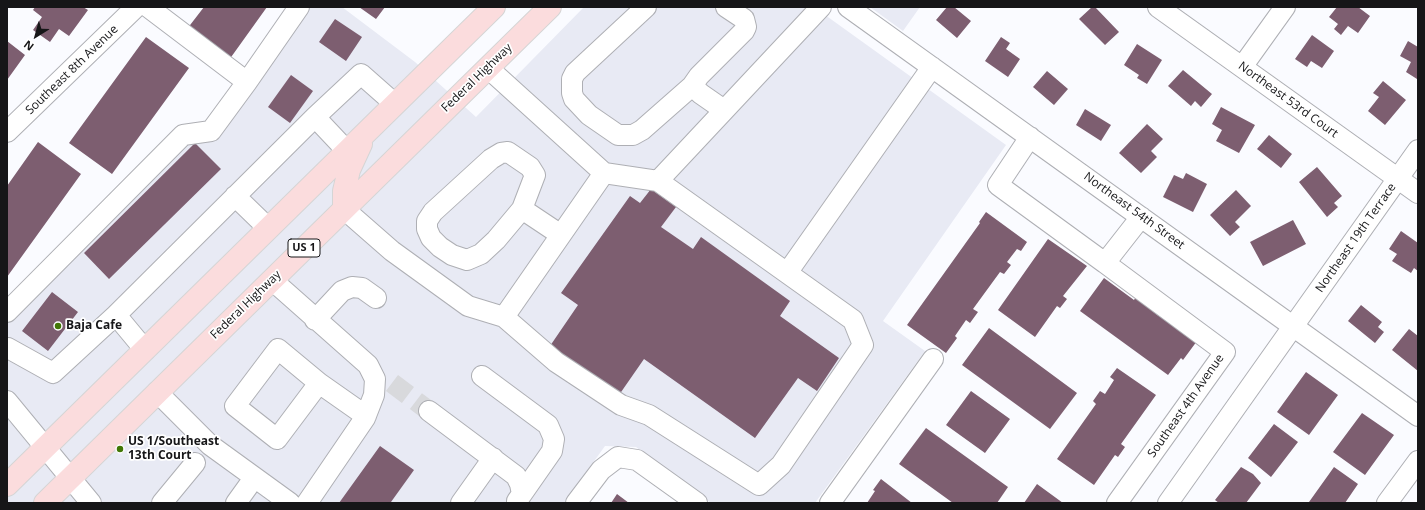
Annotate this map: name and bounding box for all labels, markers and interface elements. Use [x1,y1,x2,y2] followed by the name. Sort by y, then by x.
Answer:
[16,16,56,56] north arrow
[23,22,121,118] street label: Southeast 8th Avenue
[20,37,37,55] text: N
[439,41,515,115] street label: Federal Highway
[1235,59,1341,141] street label: Northeast 53rd Court
[1081,170,1187,252] street label: Northeast 54th Street
[1313,181,1399,295] street label: Northeast 19th Terrace
[288,239,320,257] road number: US 1
[208,268,284,342] street label: Federal Highway
[66,319,122,333] place label: Baja Cafe
[53,321,63,331] marker: Baja Cafe
[1145,352,1227,460] street label: Southeast 4th Avenue
[128,435,219,463] place label: US 1/Southeast 13th Court
[115,444,125,454] marker: US 1/Southeast 13th Court

